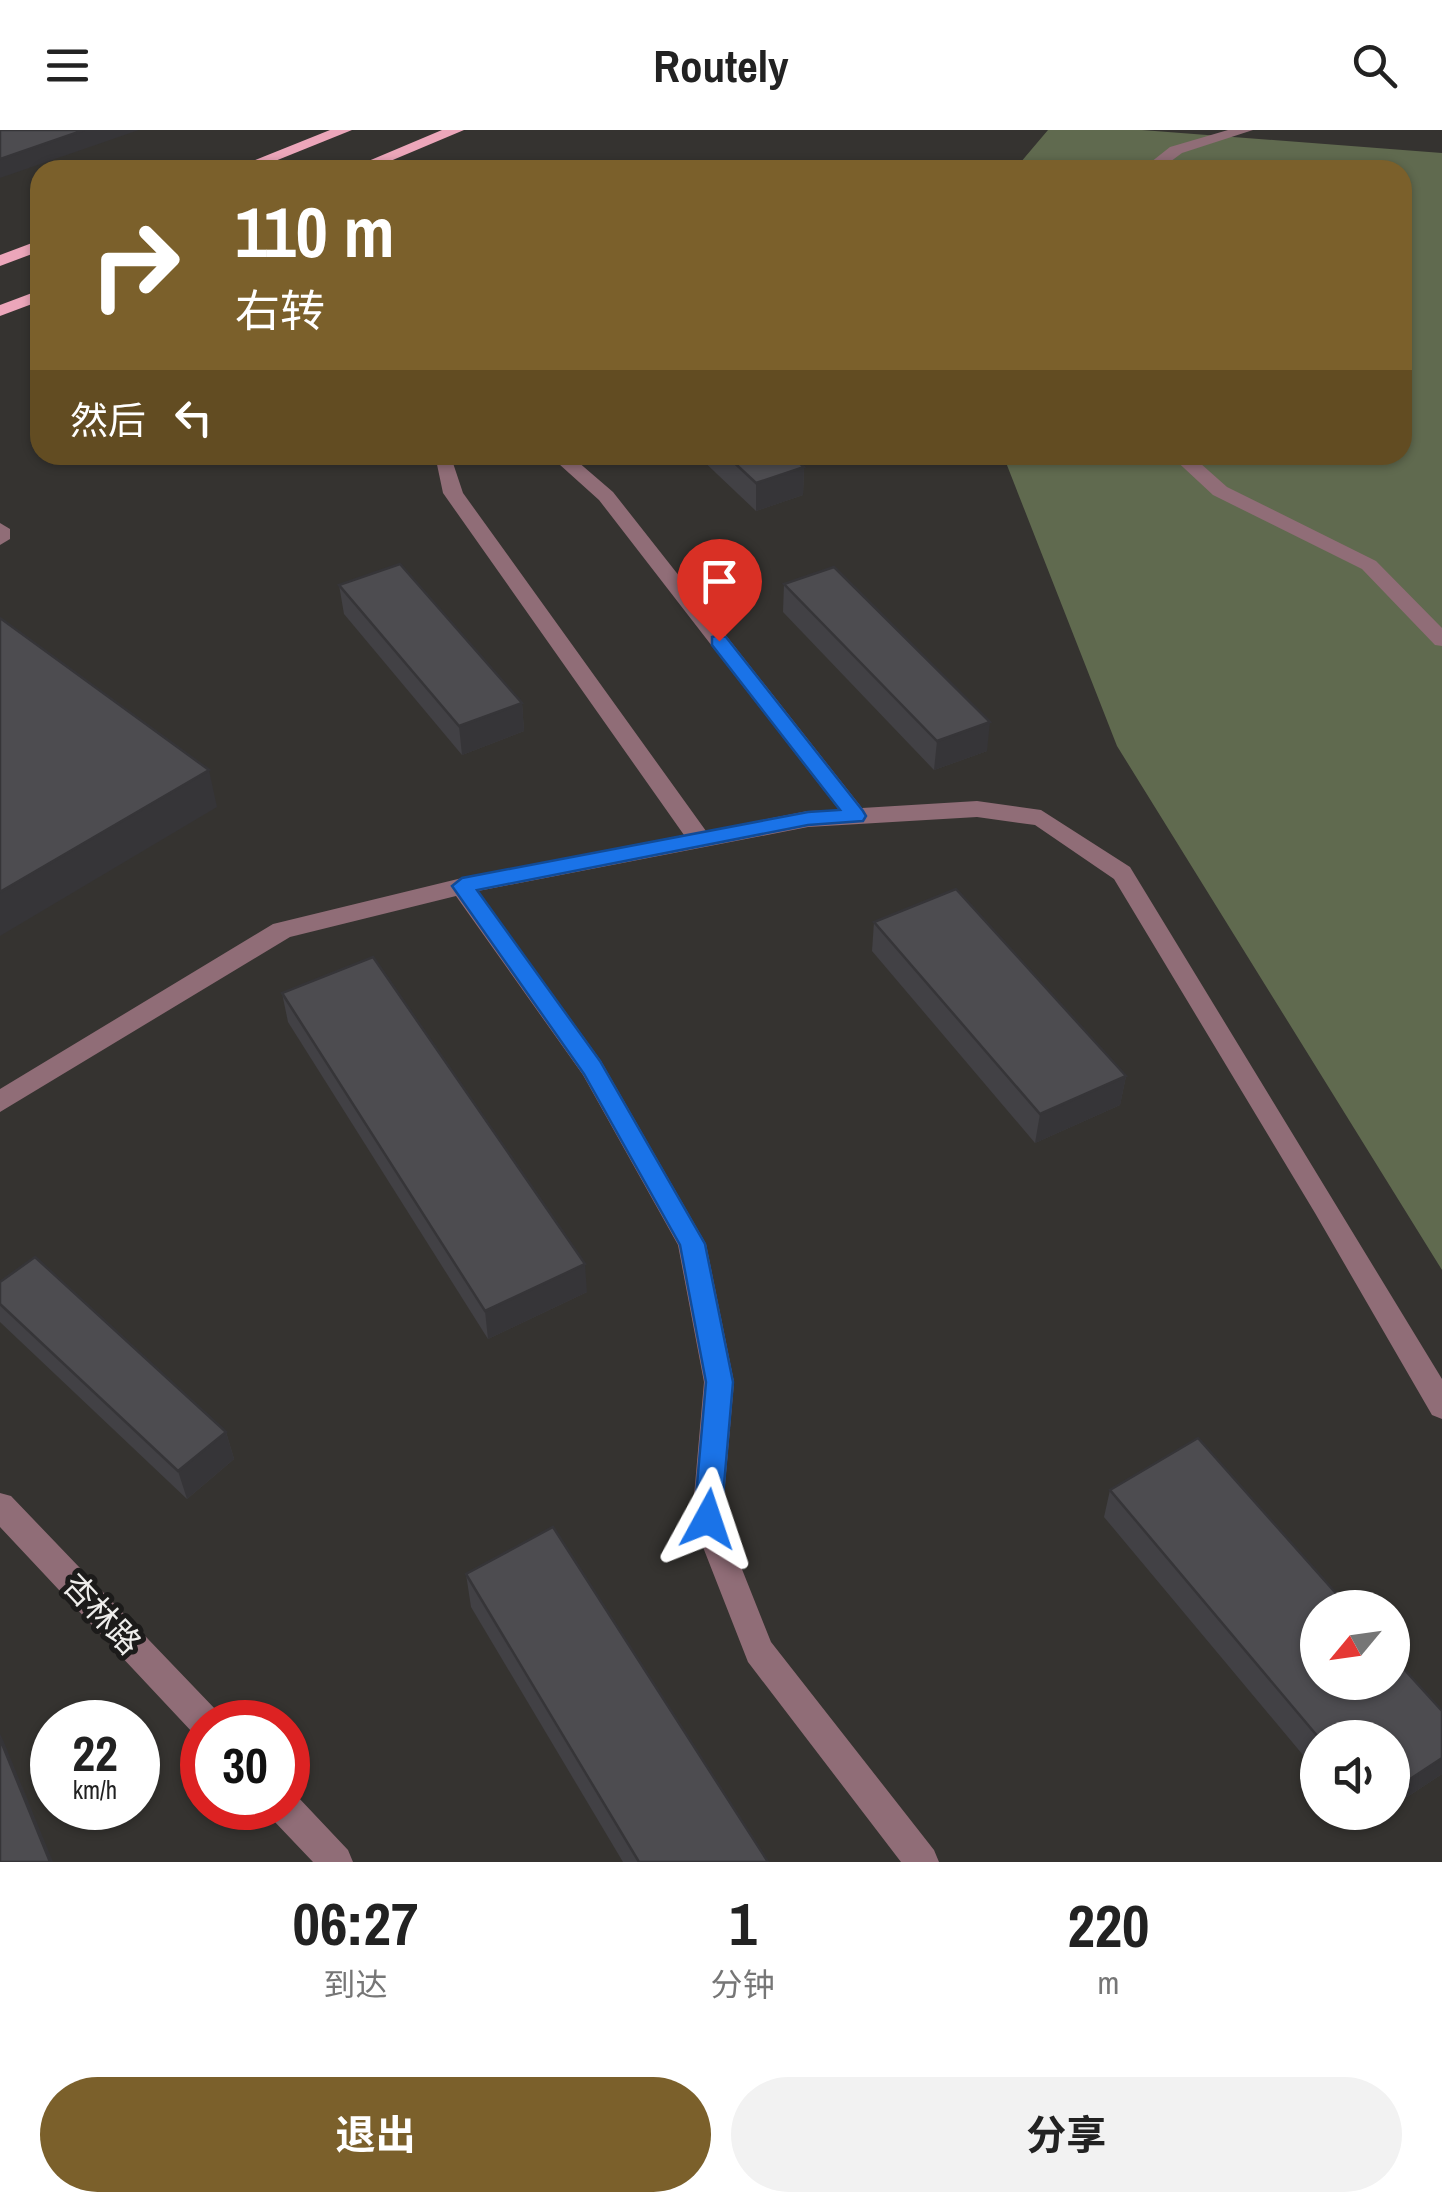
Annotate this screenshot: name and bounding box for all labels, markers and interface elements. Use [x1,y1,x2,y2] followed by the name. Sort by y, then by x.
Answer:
[653,35,789,96] text: Routely
[40,38,95,93] icon: menu
[1347,38,1402,93] icon: search
[235,185,395,279] text: 110 m
[70,200,200,330] icon: right
[235,280,325,341] text: 右转
[166,390,221,445] icon: left
[70,395,146,446] text: 然后
[677,539,762,642] pin
[692,554,747,609] icon: arrive
[656,1467,760,1571] position arrow
[54,1564,151,1663] street label: 杏林路
[1300,1590,1410,1700] north arrow
[1300,1590,1410,1830] map controls
[180,1700,310,1830] speed limit sign: 30
[72,1719,118,1787] text: 22
[1300,1720,1410,1830] button: sound
[73,1773,117,1807] text: km/h
[293,1883,418,1964] text: 06:27
[729,1883,757,1964] text: 1
[1067,1885,1149,1966] text: 220
[1098,1961,1119,2004] text: m
[323,1963,387,2006] text: 到达
[711,1963,775,2006] text: 分钟
[40,2077,711,2192] button: 退出
[731,2077,1402,2192] button: 分享

